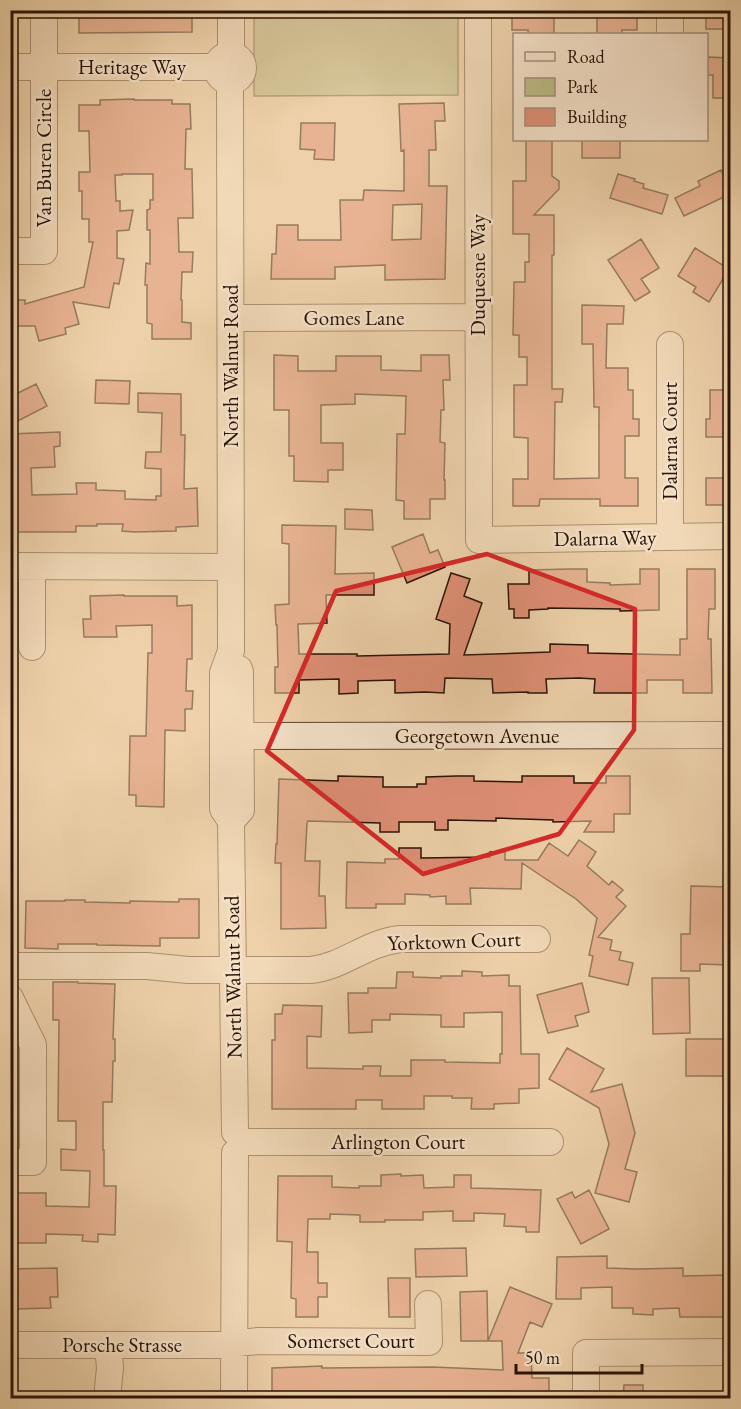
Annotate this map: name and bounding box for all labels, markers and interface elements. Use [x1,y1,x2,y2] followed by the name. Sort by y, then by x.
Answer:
[513,33,708,141] legend
[567,45,606,68] text: Road
[78,53,187,80] street label: Heritage Way
[567,75,598,98] text: Park
[30,89,57,227] street label: Van Buren Circle
[567,105,627,128] text: Building
[464,213,491,336] street label: Duquesne Way
[217,284,244,448] street label: North Walnut Road
[303,304,405,331] street label: Gomes Lane
[656,381,683,500] street label: Dalarna Court
[553,523,657,552] street label: Dalarna Way
[395,722,559,749] street label: Georgetown Avenue
[218,895,247,1059] street label: North Walnut Road
[387,925,522,956] street label: Yorktown Court
[330,1128,466,1155] street label: Arlington Court
[287,1327,415,1354] street label: Somerset Court
[62,1331,182,1358] street label: Porsche Strasse
[516,1337,642,1375] scale bar
[525,1346,560,1369] text: 50 m

